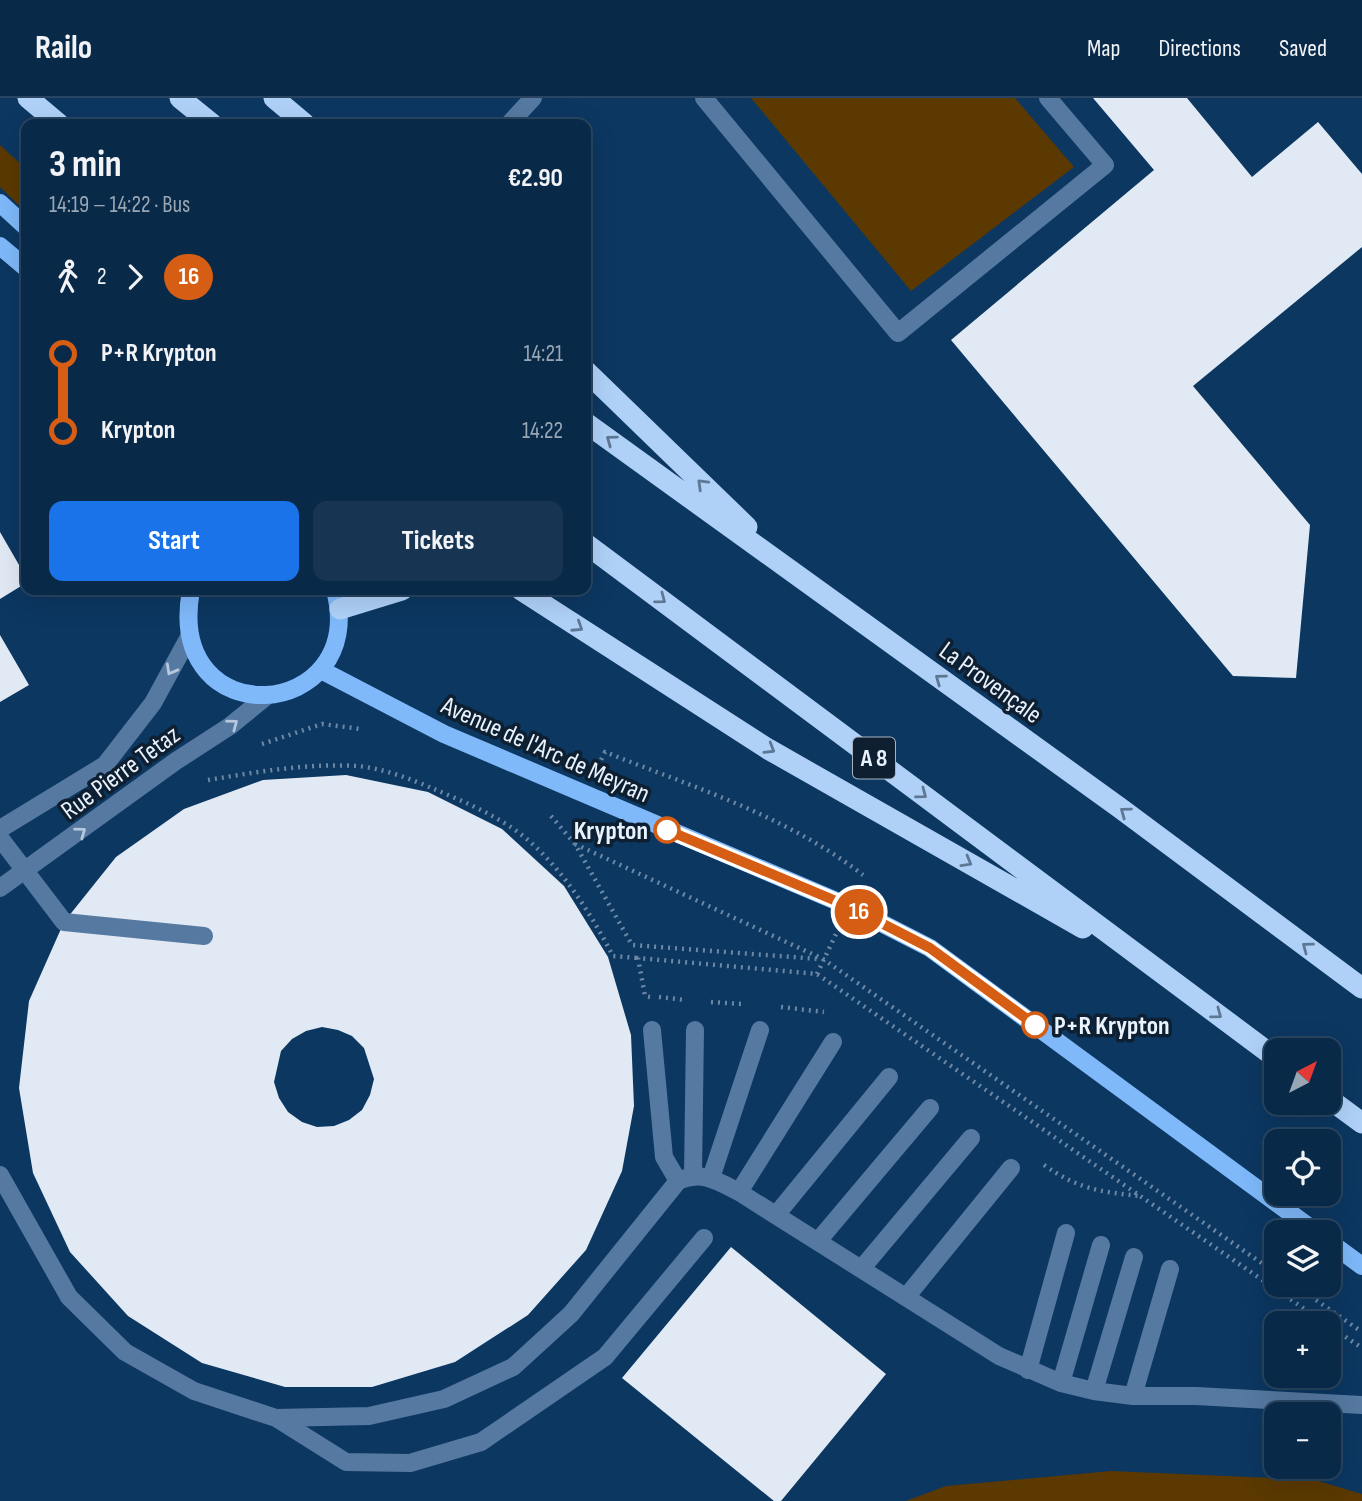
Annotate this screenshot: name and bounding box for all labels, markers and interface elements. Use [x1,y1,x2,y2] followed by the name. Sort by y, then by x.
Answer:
[35,28,92,68] text: Railo
[1087,34,1120,63] text: Map
[1158,34,1241,63] text: Directions
[1279,34,1327,63] text: Saved
[49,142,122,187] text: 3 min
[508,163,563,194] text: €2.90
[49,191,190,219] text: 14:19 – 14:22 · Bus
[49,258,87,296] icon: walk
[116,258,154,296] icon: forward
[178,262,199,291] text: 16
[97,263,106,291] text: 2
[101,338,217,369] text: P+R Krypton
[523,340,563,368] text: 14:21
[101,415,175,446] text: Krypton
[522,417,563,445] text: 14:22
[606,436,619,449] one-way arrow
[698,479,711,492] one-way arrow
[49,501,299,581] button: Start
[313,501,563,581] button: Tickets
[653,591,665,604] one-way arrow
[571,618,584,631] one-way arrow
[933,636,1047,731] street label: La Provençale
[166,663,179,675] one-way arrow
[935,675,948,687] one-way arrow
[436,690,654,810] street label: Avenue de l'Arc de Meyran
[225,719,237,732] one-way arrow
[55,720,186,827] street label: Rue Pierre Tetaz
[853,738,895,778] road number: A 8
[762,741,775,754] one-way arrow
[914,785,926,798] one-way arrow
[1120,807,1133,820] one-way arrow
[574,816,648,847] place label: Krypton
[654,817,680,843] marker: Krypton
[73,828,86,840] one-way arrow
[960,854,973,867] one-way arrow
[828,889,890,935] line badge: 16
[849,897,869,926] text: 16
[1302,943,1315,956] one-way arrow
[1209,1006,1221,1018] one-way arrow
[1054,1011,1170,1042] place label: P+R Krypton
[1022,1012,1048,1038] marker: P+R Krypton
[1264,1038,1340,1115] north arrow
[1264,1038,1341,1479] map controls
[1264,1129,1341,1206] button: locate
[1264,1220,1341,1297] button: layers
[1264,1311,1341,1388] button: +
[1264,1402,1341,1479] button: −

